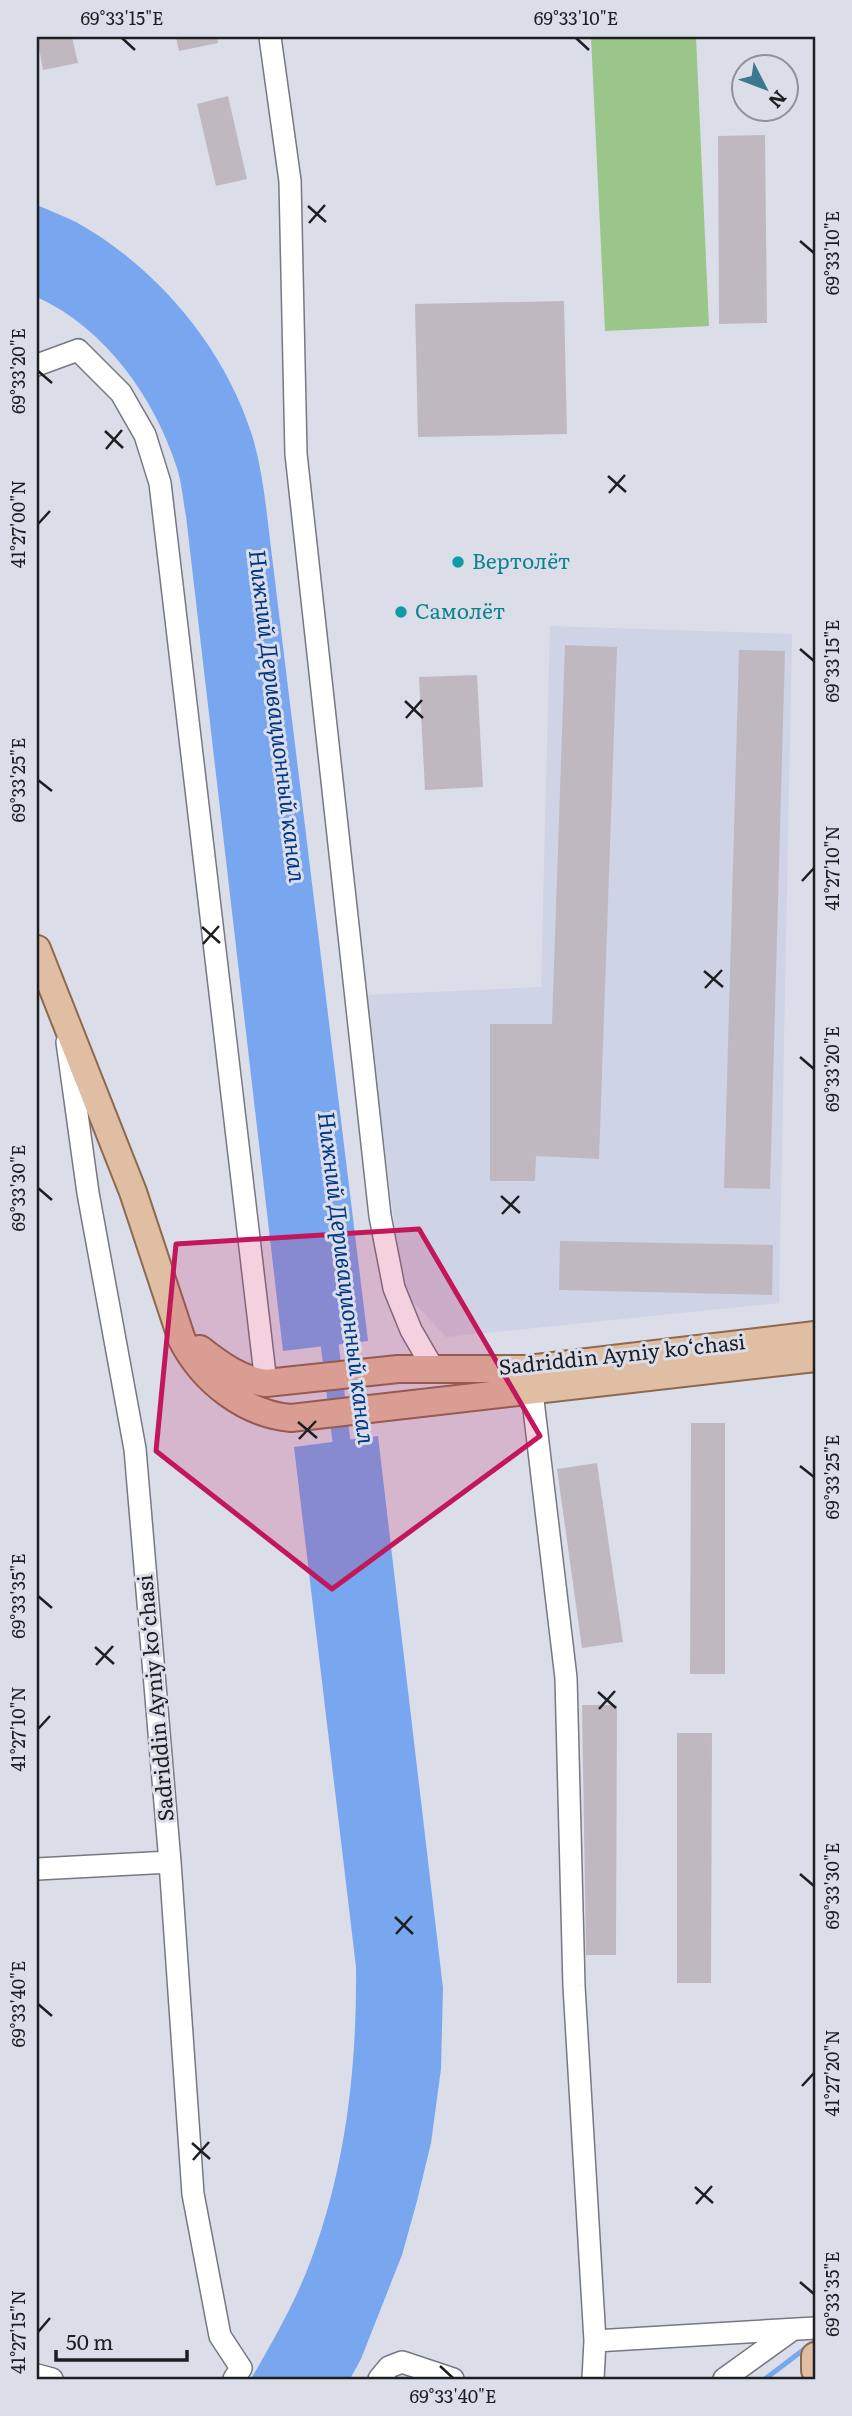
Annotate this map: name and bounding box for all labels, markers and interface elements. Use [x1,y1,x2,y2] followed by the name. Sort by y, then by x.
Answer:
[80,4,164,31] text: 69°33'15"E
[534,4,618,31] text: 69°33'10"E
[730,52,800,122] north arrow
[763,85,794,115] text: N
[818,211,845,295] text: 69°33'10"E
[4,328,31,414] text: 69°33'20"E
[4,480,31,568] text: 41°27'00"N
[472,544,570,575] place label: Вертолёт
[242,548,316,884] water label: Нижний Деривационный канал
[450,554,466,570] marker: Вертолёт
[415,594,505,625] place label: Самолёт
[393,604,409,620] marker: Самолёт
[818,619,845,703] text: 69°33'15"E
[4,738,31,822] text: 69°33'25"E
[818,825,845,911] text: 41°27'10"N
[818,1026,845,1112] text: 69°33'20"E
[311,1110,385,1446] water label: Нижний Деривационный канал
[4,1145,31,1231] text: 69°33'30"E
[497,1324,747,1381] street label: Sadriddin Ayniy ko‘chasi
[818,1435,845,1519] text: 69°33'25"E
[4,1553,31,1639] text: 69°33'35"E
[127,1573,180,1823] street label: Sadriddin Ayniy ko‘chasi
[4,1686,31,1772] text: 41°27'10"N
[818,1843,845,1929] text: 69°33'30"E
[4,1961,31,2047] text: 69°33'40"E
[818,2030,845,2116] text: 41°27'20"N
[818,2251,845,2337] text: 69°33'35"E
[4,2290,31,2374] text: 41°27'15"N
[56,2318,187,2362] scale bar
[66,2325,113,2356] text: 50 m
[410,2382,496,2409] text: 69°33'40"E

